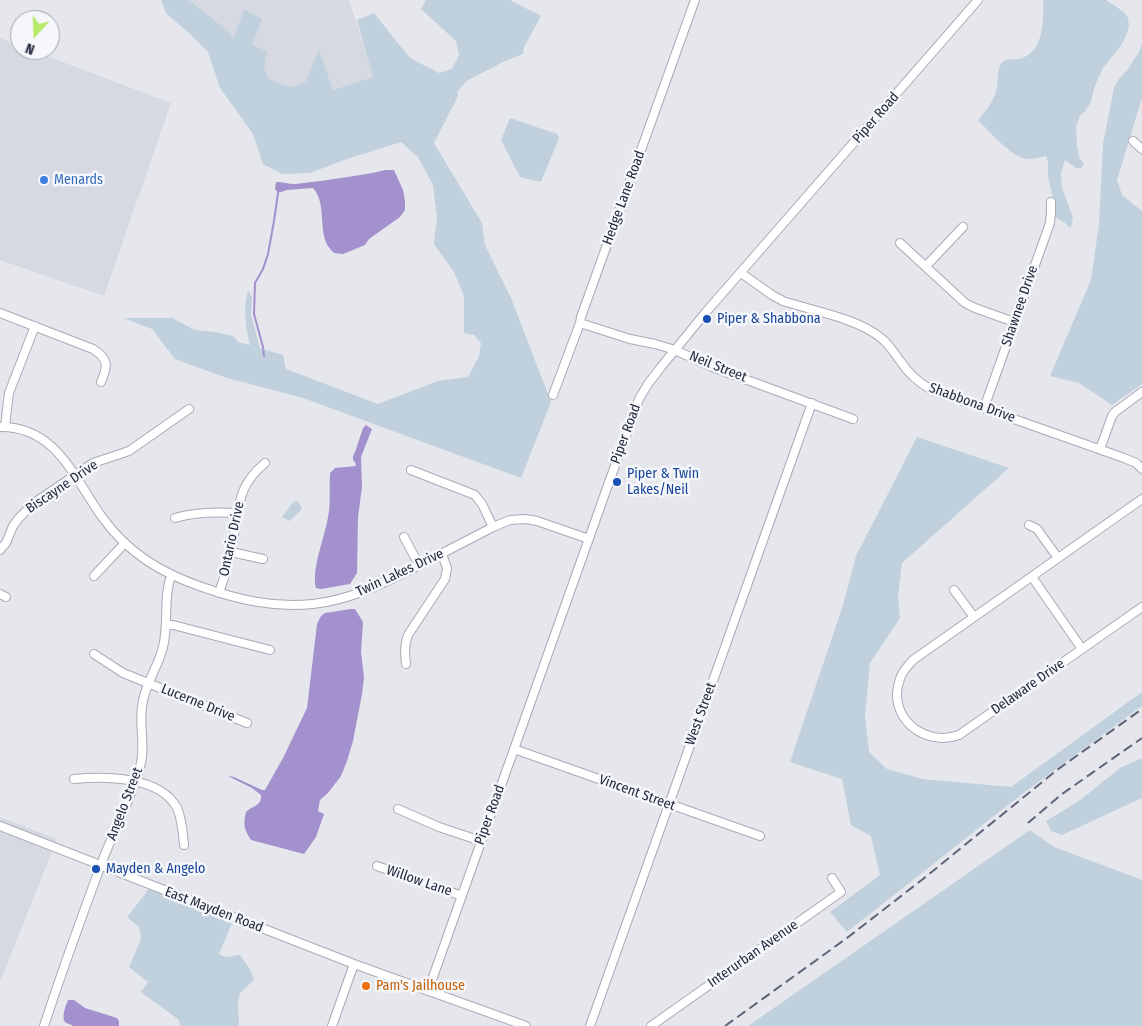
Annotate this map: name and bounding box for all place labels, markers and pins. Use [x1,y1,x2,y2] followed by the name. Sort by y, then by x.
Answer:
[54,172,103,188] place label: Menards
[38,174,50,186] marker: Menards
[717,311,821,327] place label: Piper & Shabbona
[701,313,713,325] marker: Piper & Shabbona
[627,466,699,498] place label: Piper & Twin Lakes/Neil
[611,476,623,488] marker: Piper & Twin Lakes/Neil
[106,861,205,877] place label: Mayden & Angelo
[90,863,102,875] marker: Mayden & Angelo
[376,978,465,994] place label: Pam's Jailhouse
[360,980,372,992] marker: Pam's Jailhouse

